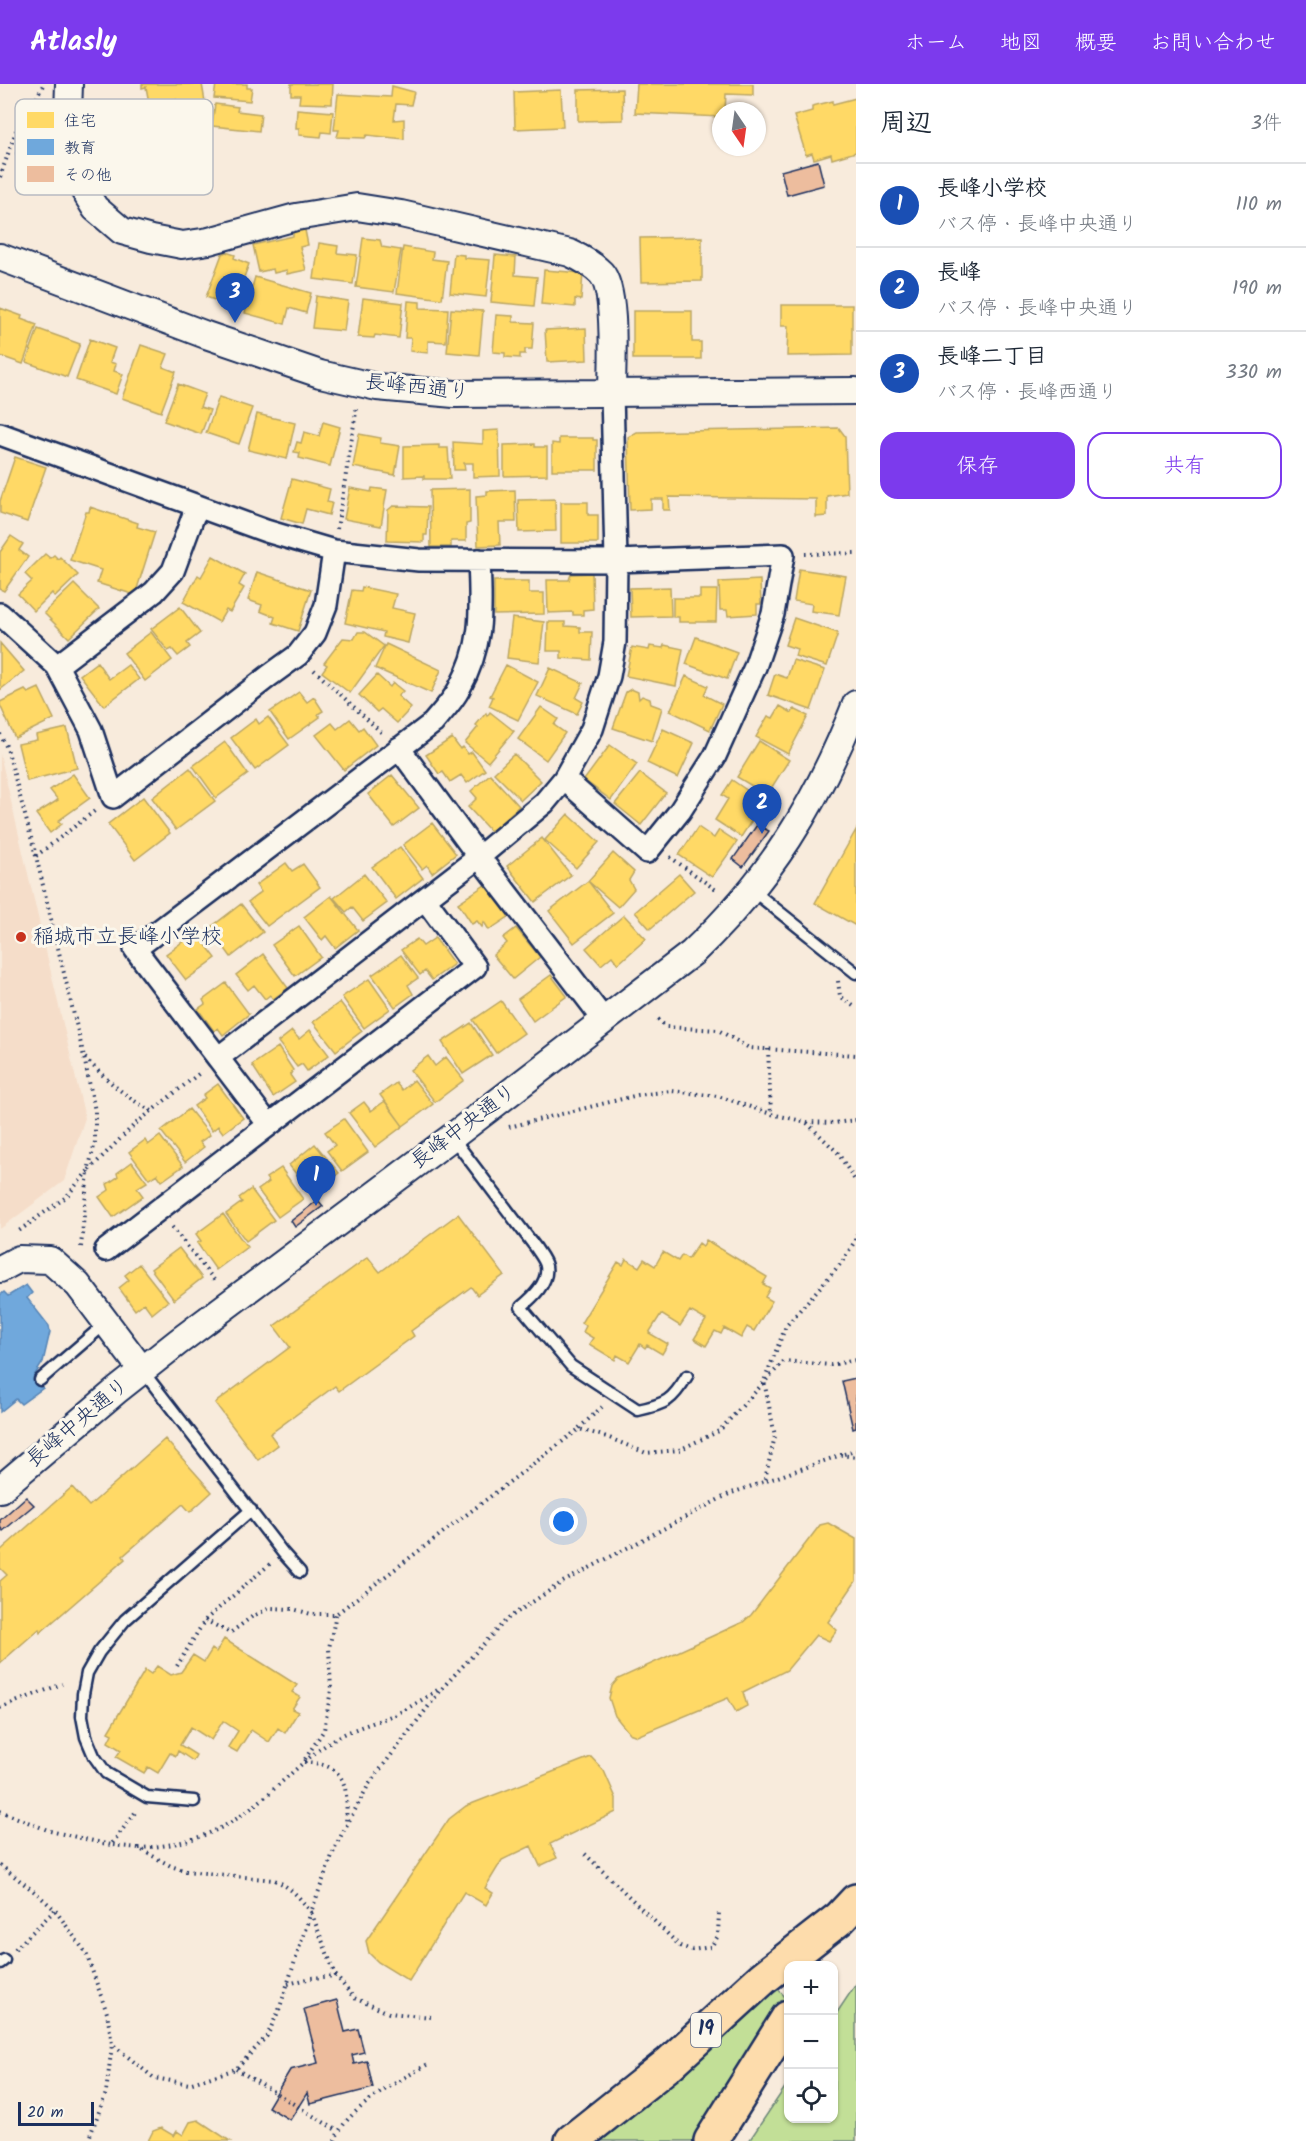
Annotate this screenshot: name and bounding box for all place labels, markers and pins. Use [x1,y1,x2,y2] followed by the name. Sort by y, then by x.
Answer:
[216,274,254,323] pin: 3
[742,784,782,834] pin: 2
[33,921,222,954] place label: 稲城市立長峰小学校
[14,930,28,944] marker: 稲城市立長峰小学校
[296,1156,336,1206] pin: 1

